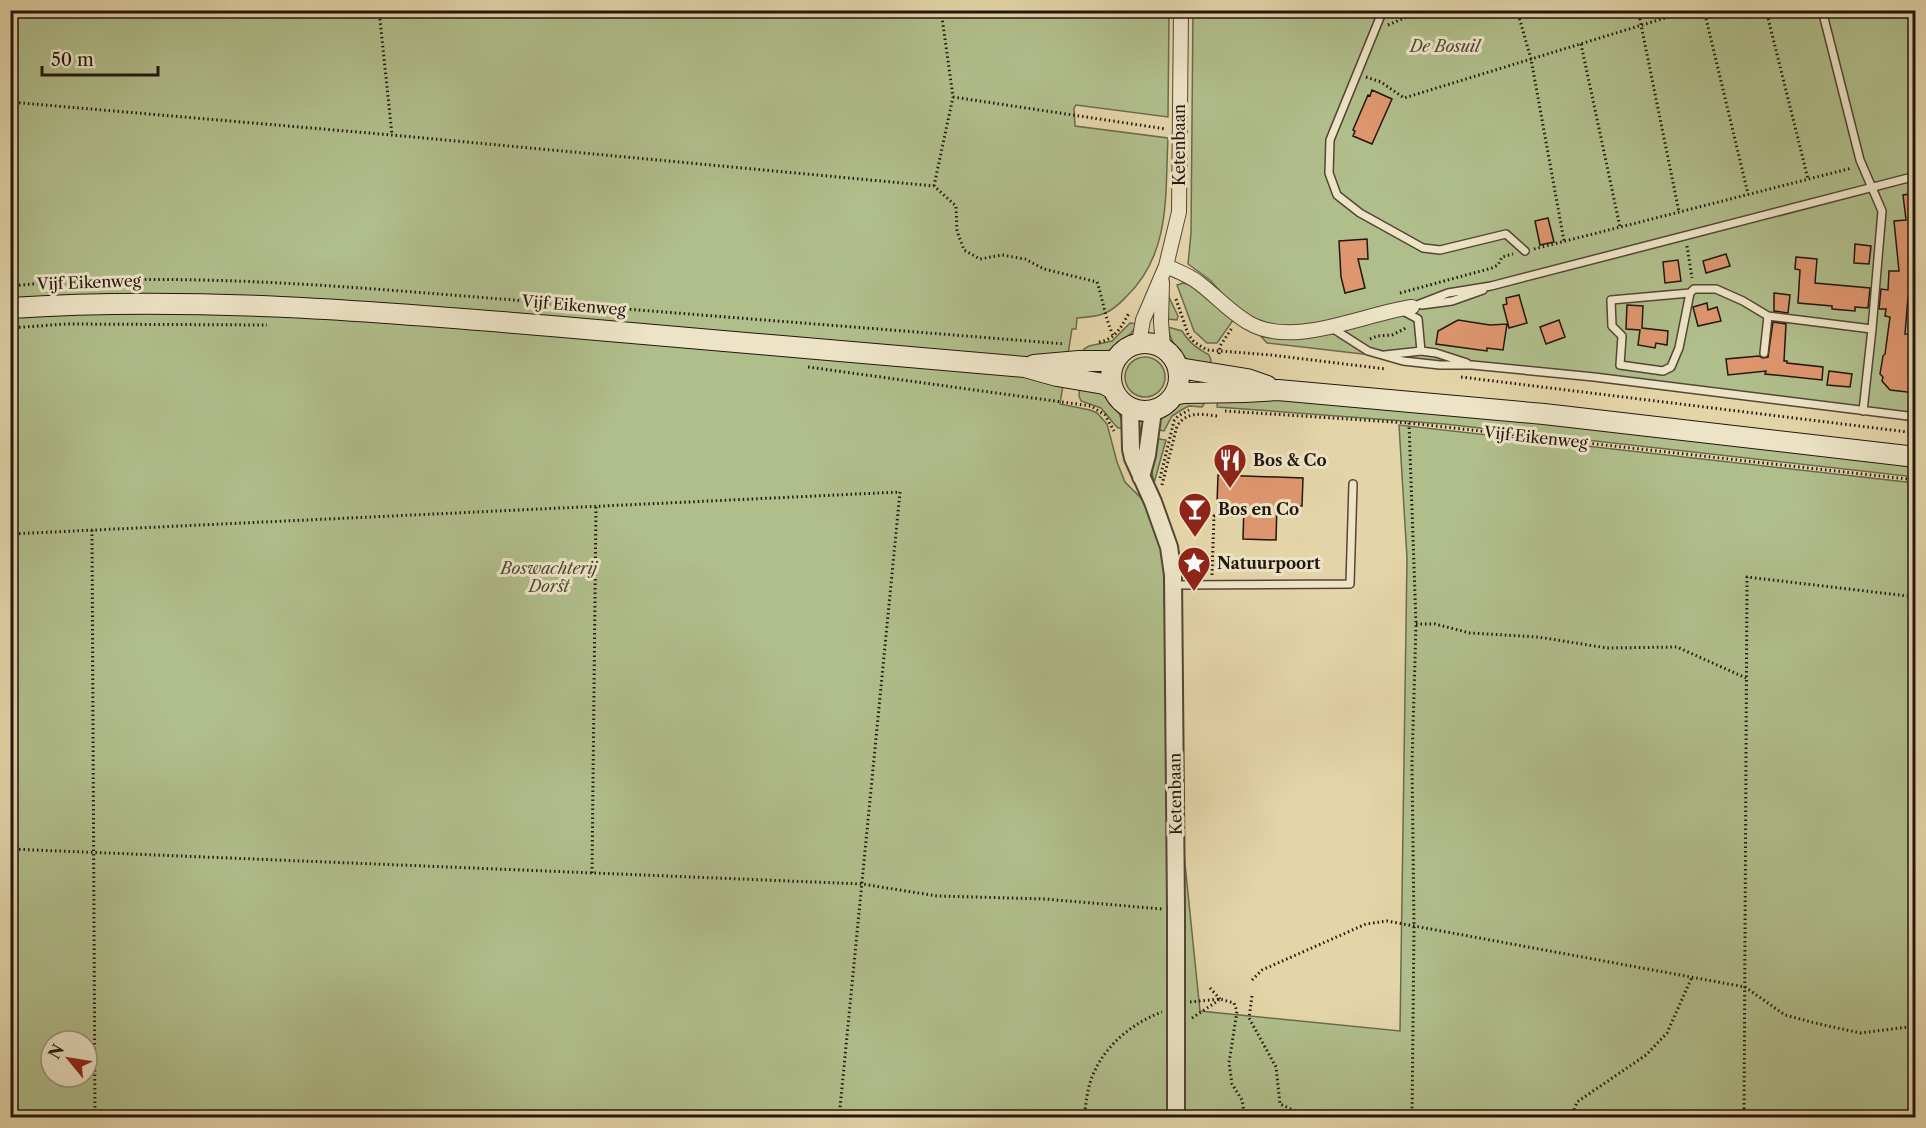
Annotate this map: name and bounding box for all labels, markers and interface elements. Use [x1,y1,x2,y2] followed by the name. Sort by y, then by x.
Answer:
[1408,36,1482,56] park label: De Bosuil
[42,39,158,77] scale bar
[51,49,94,71] text: 50 m
[1169,104,1189,186] street label: Ketenbaan
[36,270,142,294] street label: Vijf Eikenweg
[520,290,627,320] street label: Vijf Eikenweg
[1482,422,1589,452] street label: Vijf Eikenweg
[1212,442,1248,489] restaurant icon: Bos & Co
[1253,450,1327,470] place label: Bos & Co
[1177,491,1213,538] bar icon: Bos en Co
[1218,499,1299,519] place label: Bos en Co
[1176,545,1212,592] place icon: Natuurpoort
[1217,553,1321,573] place label: Natuurpoort
[499,558,599,596] park label: Boswachterij Dorst
[1164,753,1186,835] street label: Ketenbaan
[39,1029,99,1089] north arrow
[44,1040,68,1063] text: N

